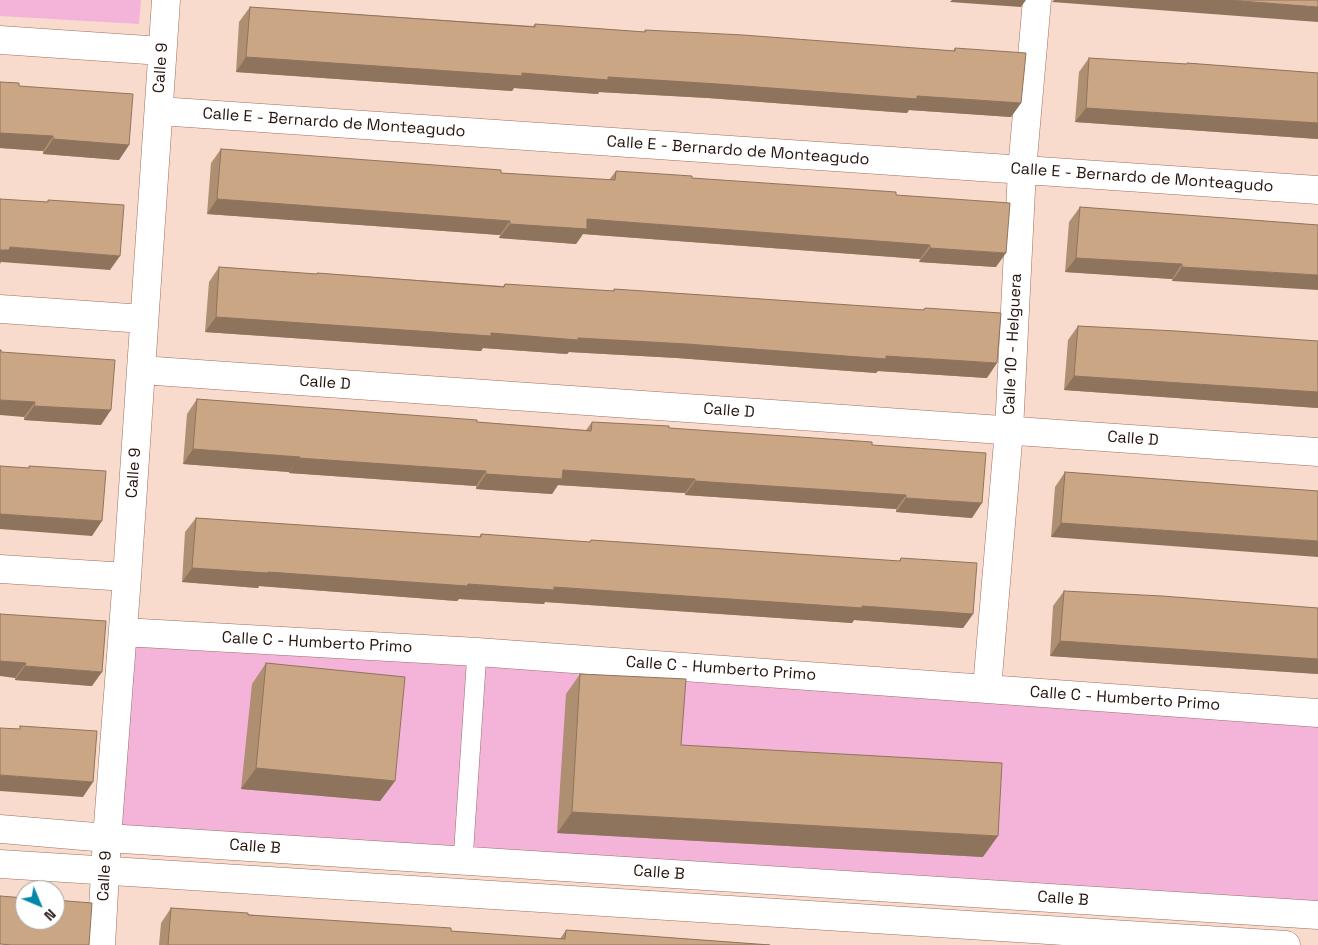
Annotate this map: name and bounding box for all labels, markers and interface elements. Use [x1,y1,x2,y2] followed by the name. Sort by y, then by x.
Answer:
[150,42,172,94] street label: Calle 9
[202,104,466,142] street label: Calle E - Bernardo de Monteagudo
[606,132,870,170] street label: Calle E - Bernardo de Monteagudo
[1010,159,1274,197] street label: Calle E - Bernardo de Monteagudo
[1000,273,1026,415] street label: Calle 10 - Helguera
[299,372,351,394] street label: Calle D
[703,400,755,422] street label: Calle D
[1107,428,1159,450] street label: Calle D
[123,447,145,499] street label: Calle 9
[221,628,413,658] street label: Calle C - Humberto Primo
[625,653,817,685] street label: Calle C - Humberto Primo
[1029,683,1221,715] street label: Calle C - Humberto Primo
[229,836,281,858] street label: Calle B
[94,850,116,902] street label: Calle 9
[633,862,685,884] street label: Calle B
[15,880,65,930] north arrow
[1037,888,1089,910] street label: Calle B
[40,905,60,925] text: N

